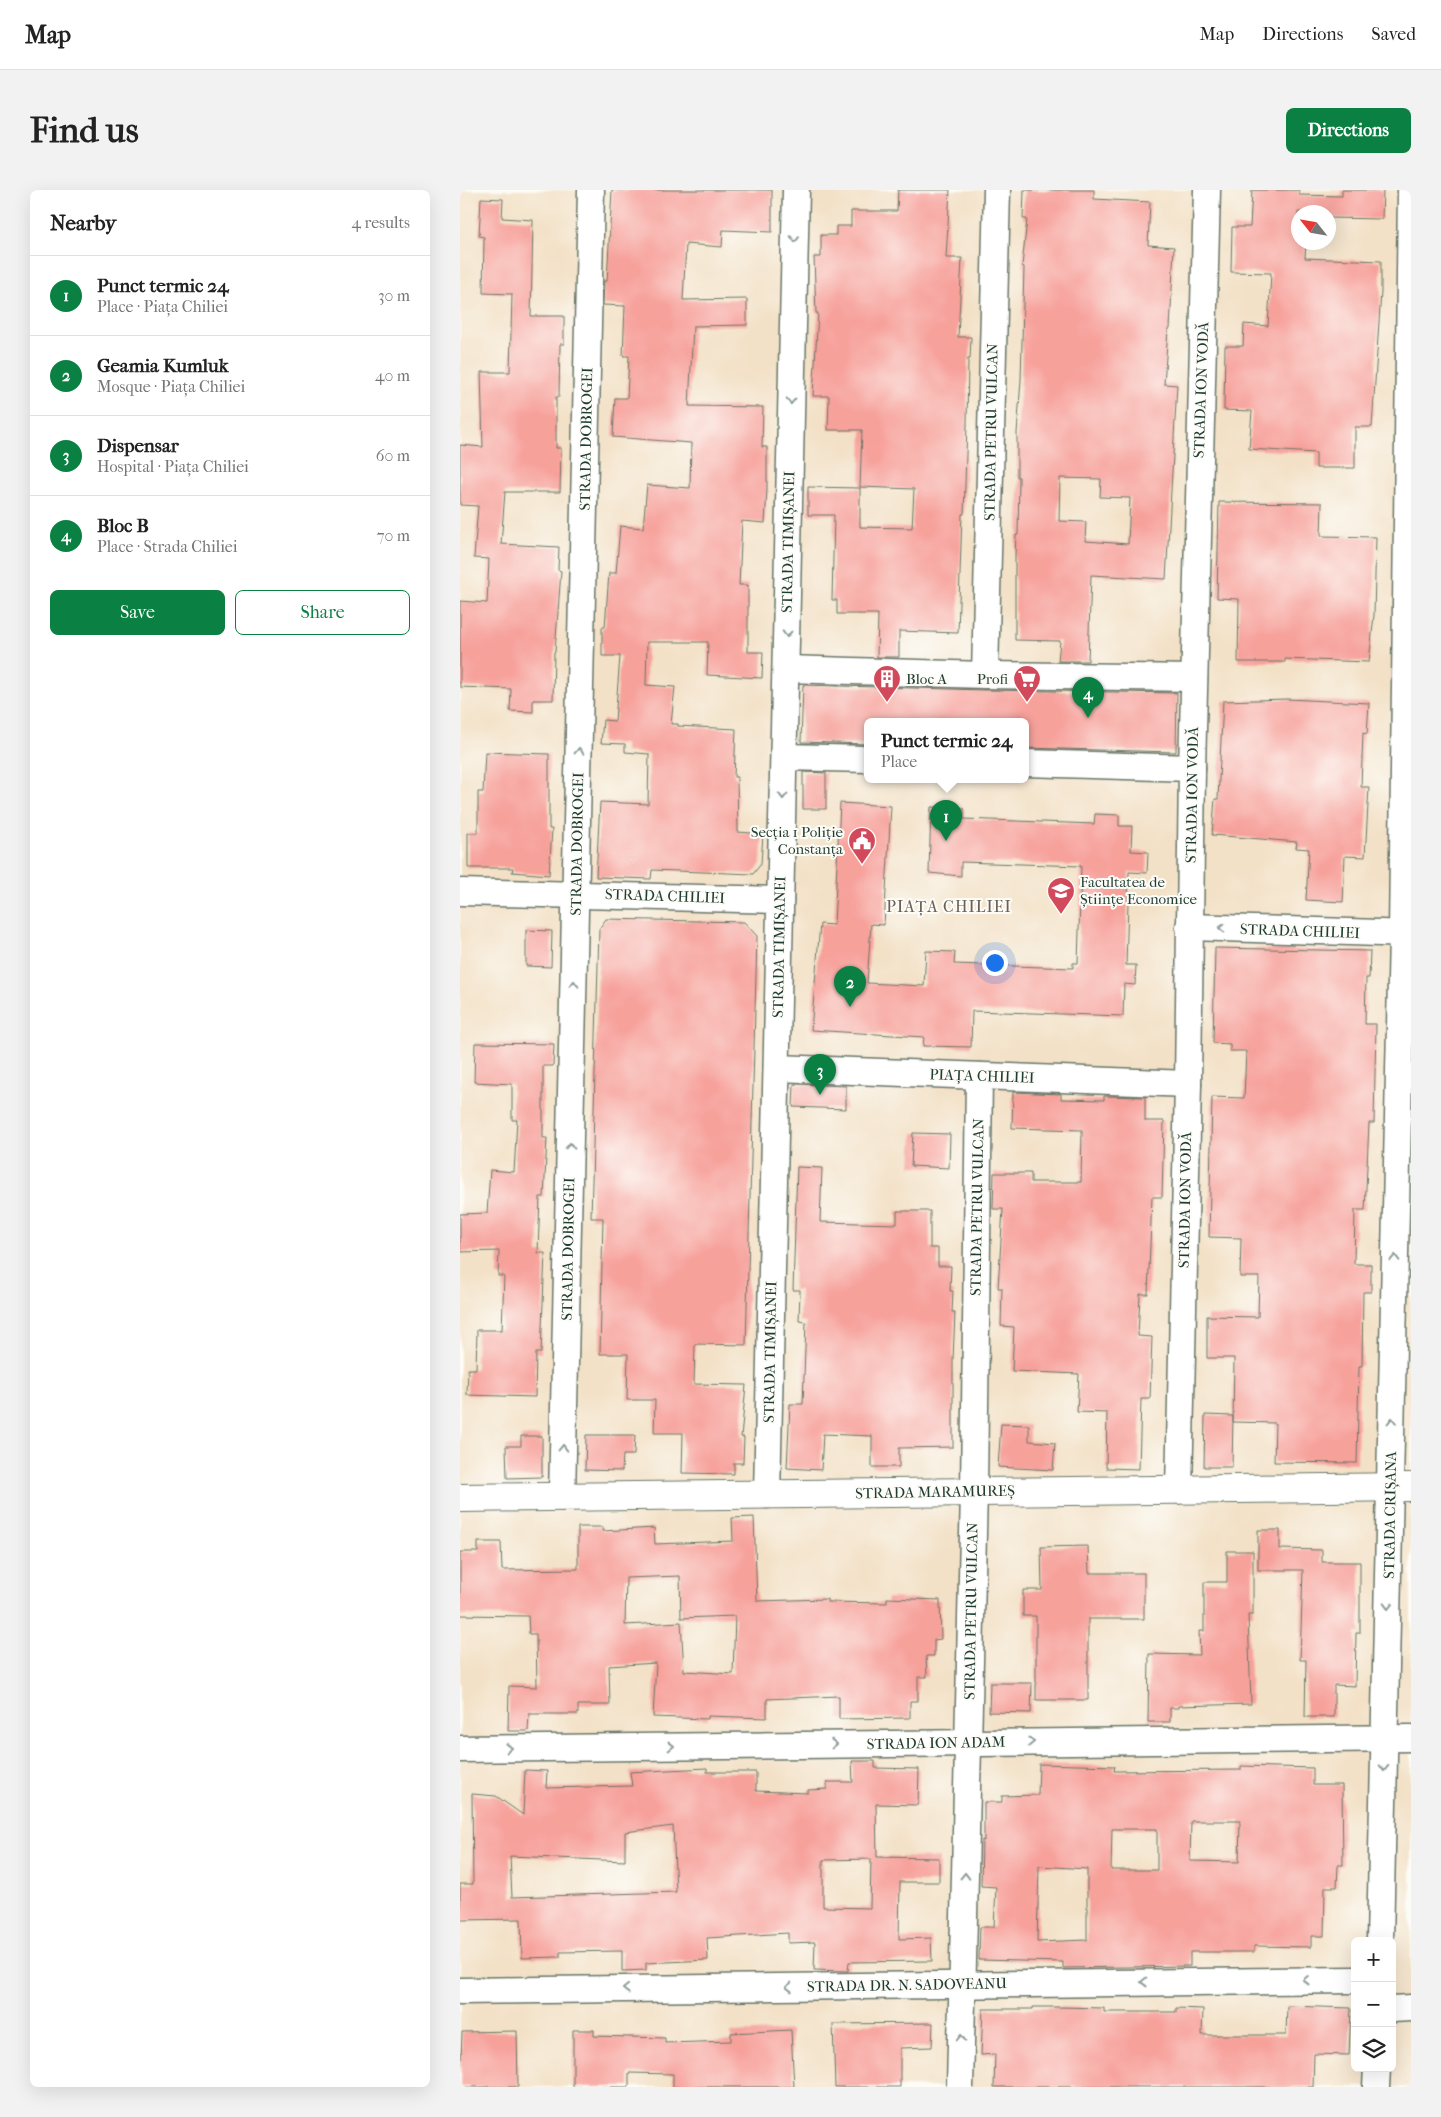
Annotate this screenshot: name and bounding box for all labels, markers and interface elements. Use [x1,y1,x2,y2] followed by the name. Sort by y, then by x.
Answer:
[25,21,71,49] text: Map
[1200,24,1234,45] text: Map
[1262,24,1343,45] text: Directions
[1371,24,1416,45] text: Saved
[1286,108,1411,153] button: Directions
[30,110,139,151] text: Find us
[1291,205,1336,250] north arrow
[50,211,116,235] text: Nearby
[352,213,410,232] text: 4 results
[790,235,800,243] one-way arrow
[97,275,228,297] text: Punct termic 24
[63,286,69,305] text: 1
[378,286,410,305] text: 30 m
[97,297,228,316] text: Place · Piața Chiliei
[1190,321,1212,458] street label: STRADA ION VODĂ
[980,342,1002,521] street label: STRADA PETRU VULCAN
[97,355,229,377] text: Geamia Kumluk
[62,366,70,385] text: 2
[375,366,410,385] text: 40 m
[576,367,596,511] street label: STRADA DOBROGEI
[97,377,245,396] text: Mosque · Piața Chiliei
[786,397,797,405] one-way arrow
[97,435,179,457] text: Dispensar
[63,446,69,465] text: 3
[376,446,410,465] text: 60 m
[97,457,249,476] text: Hospital · Piața Chiliei
[778,471,798,613] street label: STRADA TIMIȘANEI
[97,515,149,537] text: Bloc B
[61,526,71,545] text: 4
[377,526,410,545] text: 70 m
[97,537,237,556] text: Place · Strada Chiliei
[50,590,225,635] button: Save
[235,590,410,635] button: Share
[781,630,792,638] one-way arrow
[872,664,902,703] building icon: Bloc A
[1012,664,1042,703] supermarket icon: Profi
[906,670,947,688] place label: Bloc A
[977,670,1009,688] place label: Profi
[1072,677,1104,718] pin: 4
[864,718,1029,783] popup
[1182,726,1202,863] street label: STRADA ION VODĂ
[881,730,1012,752] text: Punct termic 24
[574,747,585,755] one-way arrow
[881,752,917,771] text: Place
[567,772,587,916] street label: STRADA DOBROGEI
[778,792,788,800] one-way arrow
[930,800,962,841] pin: 1
[751,823,844,858] place label: Secția 1 Poliție Constanța
[847,826,877,865] public building icon: Secția 1 Poliție Constanța
[1080,873,1198,908] place label: Facultatea de Științe Economice
[769,876,789,1018] street label: STRADA TIMIȘANEI
[1046,876,1076,915] school or university icon: Facultatea de Științe Economice
[605,885,726,907] street label: STRADA CHILIEI
[886,897,1012,916] district label: PIAȚA CHILIEI
[1240,920,1361,942] street label: STRADA CHILIEI
[1218,923,1226,933] one-way arrow
[982,950,1008,976] your location
[834,966,866,1007] pin: 2
[569,979,580,987] one-way arrow
[804,1054,836,1095] pin: 3
[929,1065,1035,1087] street label: PIAȚA CHILIEI
[966,1117,988,1296] street label: STRADA PETRU VULCAN
[1175,1131,1195,1268] street label: STRADA ION VODĂ
[565,1142,575,1150] one-way arrow
[558,1177,578,1321] street label: STRADA DOBROGEI
[1390,1254,1400,1262] one-way arrow
[760,1281,780,1423] street label: STRADA TIMIȘANEI
[1387,1417,1397,1424] one-way arrow
[558,1444,568,1452] one-way arrow
[1380,1451,1400,1579] street label: STRADA CRIȘANA
[855,1482,1015,1502] street label: STRADA MARAMUREȘ
[960,1521,982,1700] street label: STRADA PETRU VULCAN
[1383,1602,1393,1610] one-way arrow
[866,1733,1006,1753] street label: STRADA ION ADAM
[1028,1737,1035,1747] one-way arrow
[830,1739,838,1749] one-way arrow
[668,1741,675,1751] one-way arrow
[505,1743,513,1753] one-way arrow
[1379,1765,1389,1773] one-way arrow
[960,1872,970,1880] one-way arrow
[1351,1937,1396,2072] map controls
[1351,1937,1396,1982] button: +
[807,1974,1008,1996] street label: STRADA DR. N. SADOVEANU
[1302,1975,1310,1985] one-way arrow
[1139,1977,1147,1987] one-way arrow
[784,1982,792,1992] one-way arrow
[1351,1982,1396,2027] button: −
[622,1984,630,1994] one-way arrow
[1351,2027,1396,2072] button: layers
[956,2034,966,2042] one-way arrow

